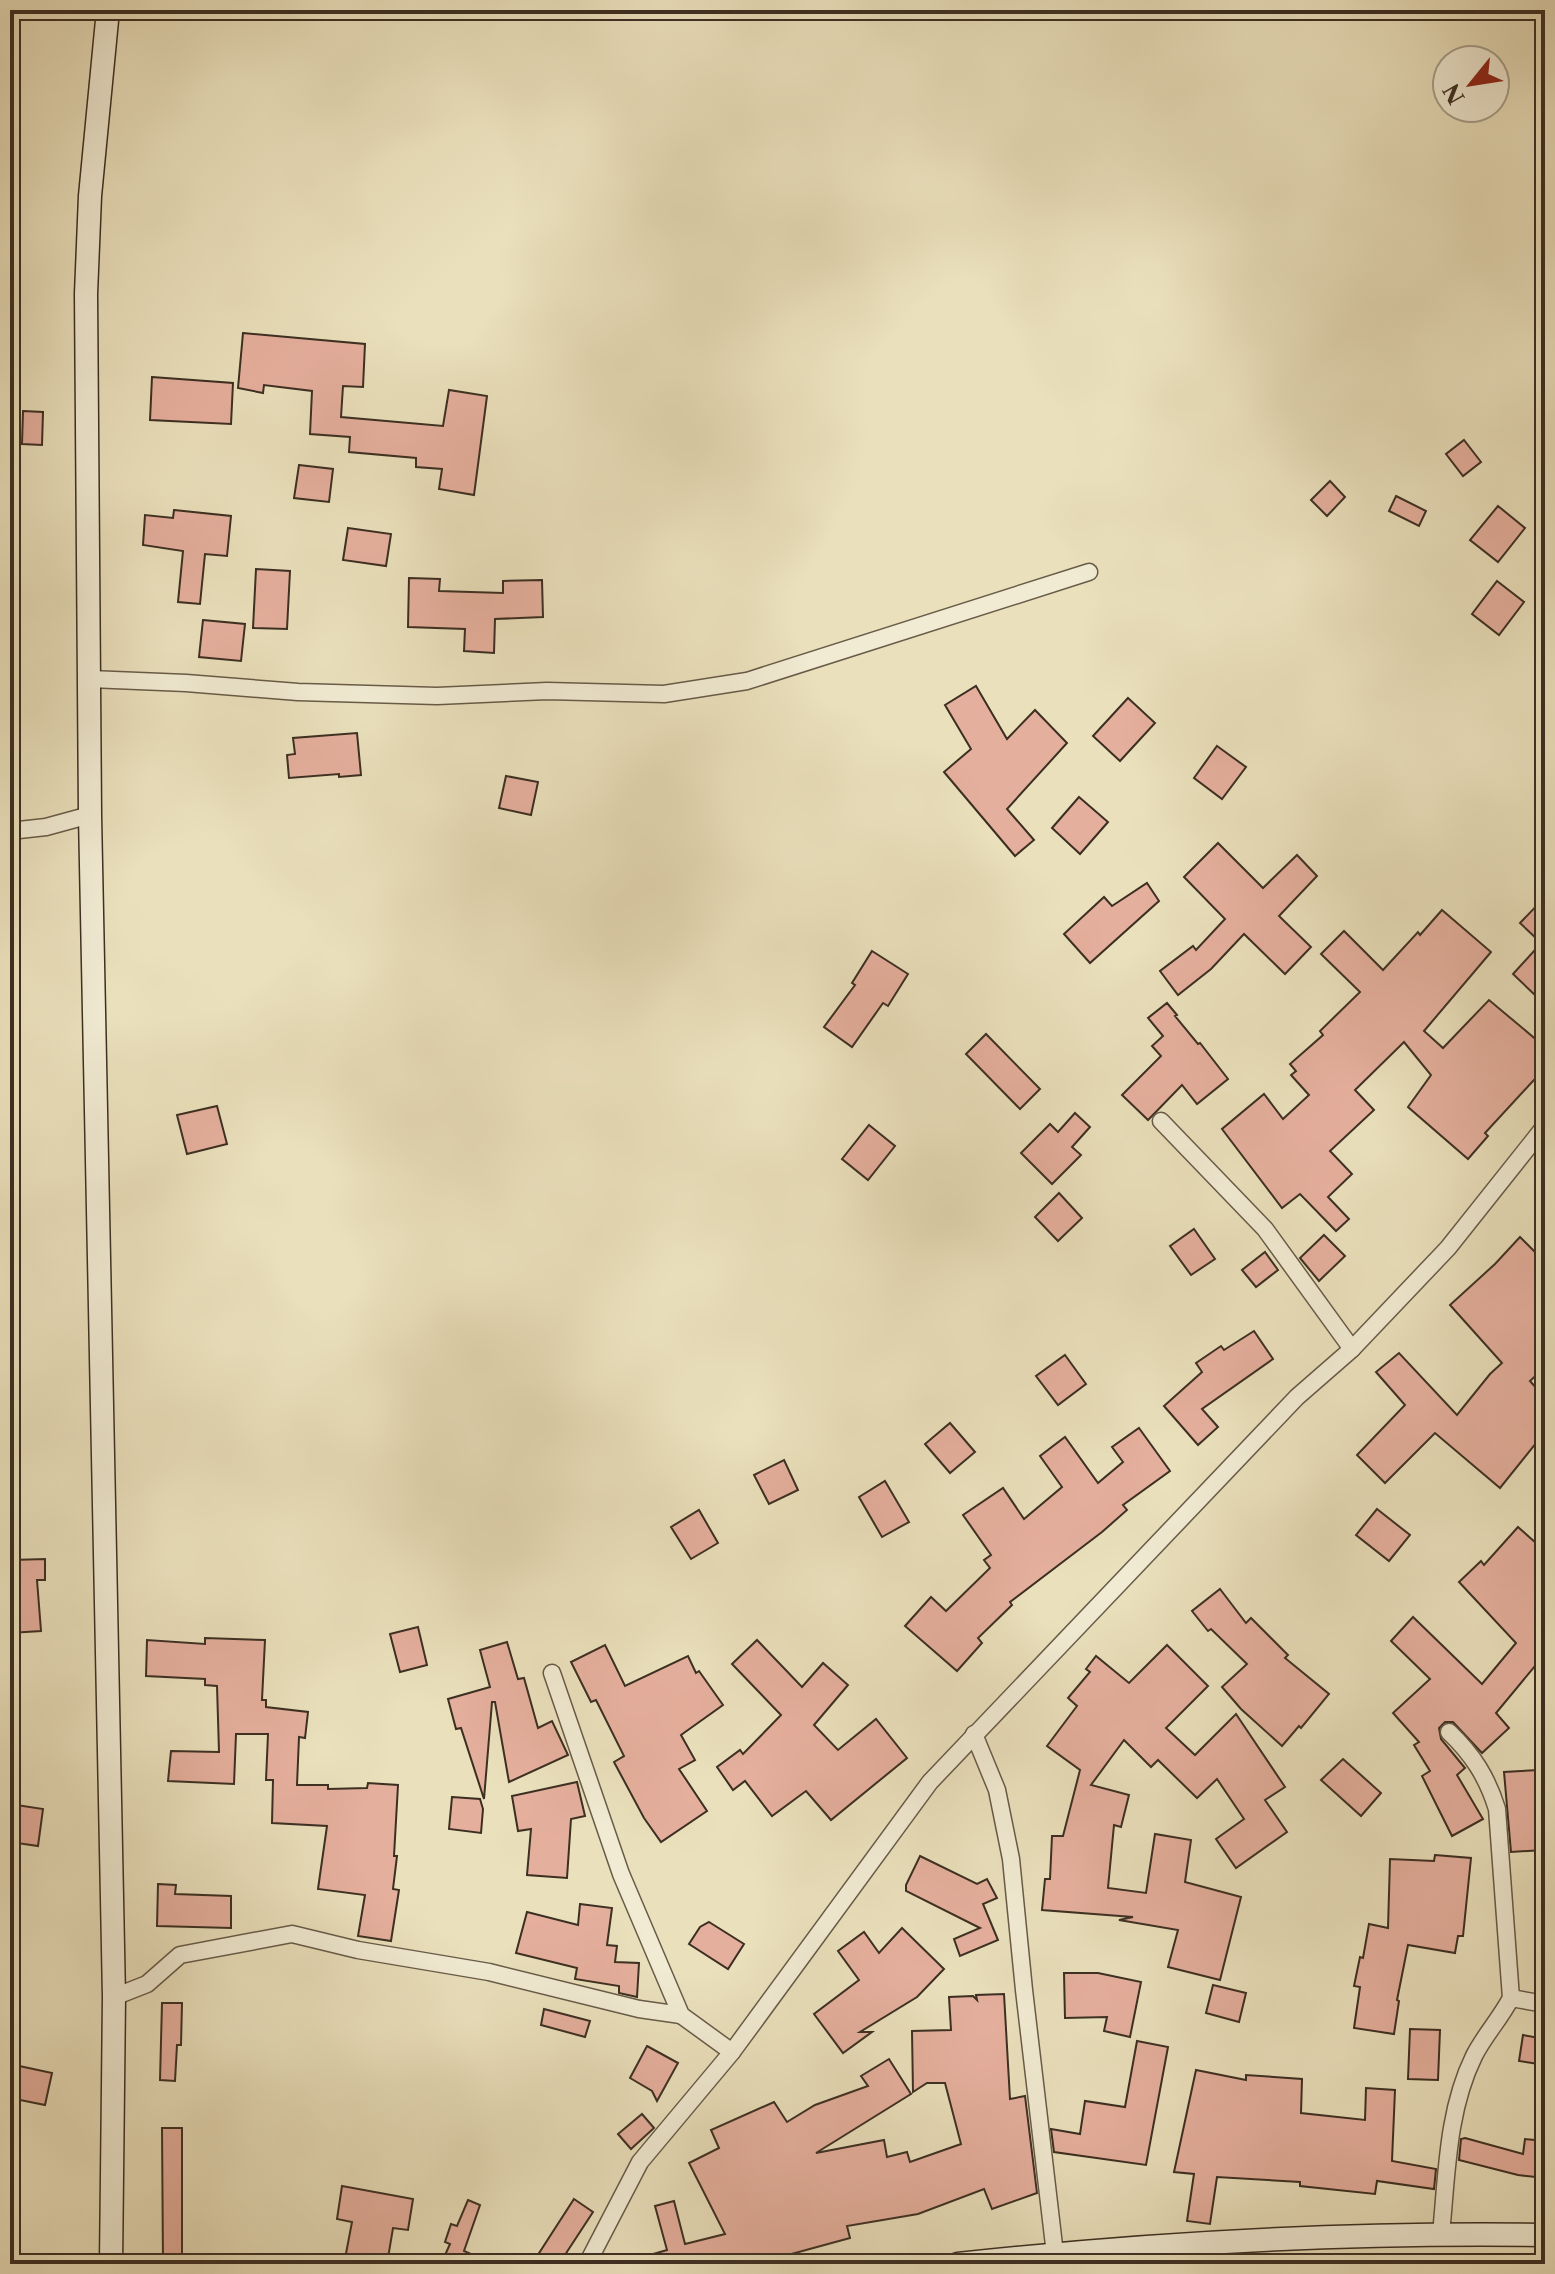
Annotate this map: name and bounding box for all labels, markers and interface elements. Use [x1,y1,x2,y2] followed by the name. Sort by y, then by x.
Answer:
[1431,44,1511,124] north arrow
[1438,79,1471,109] text: N

